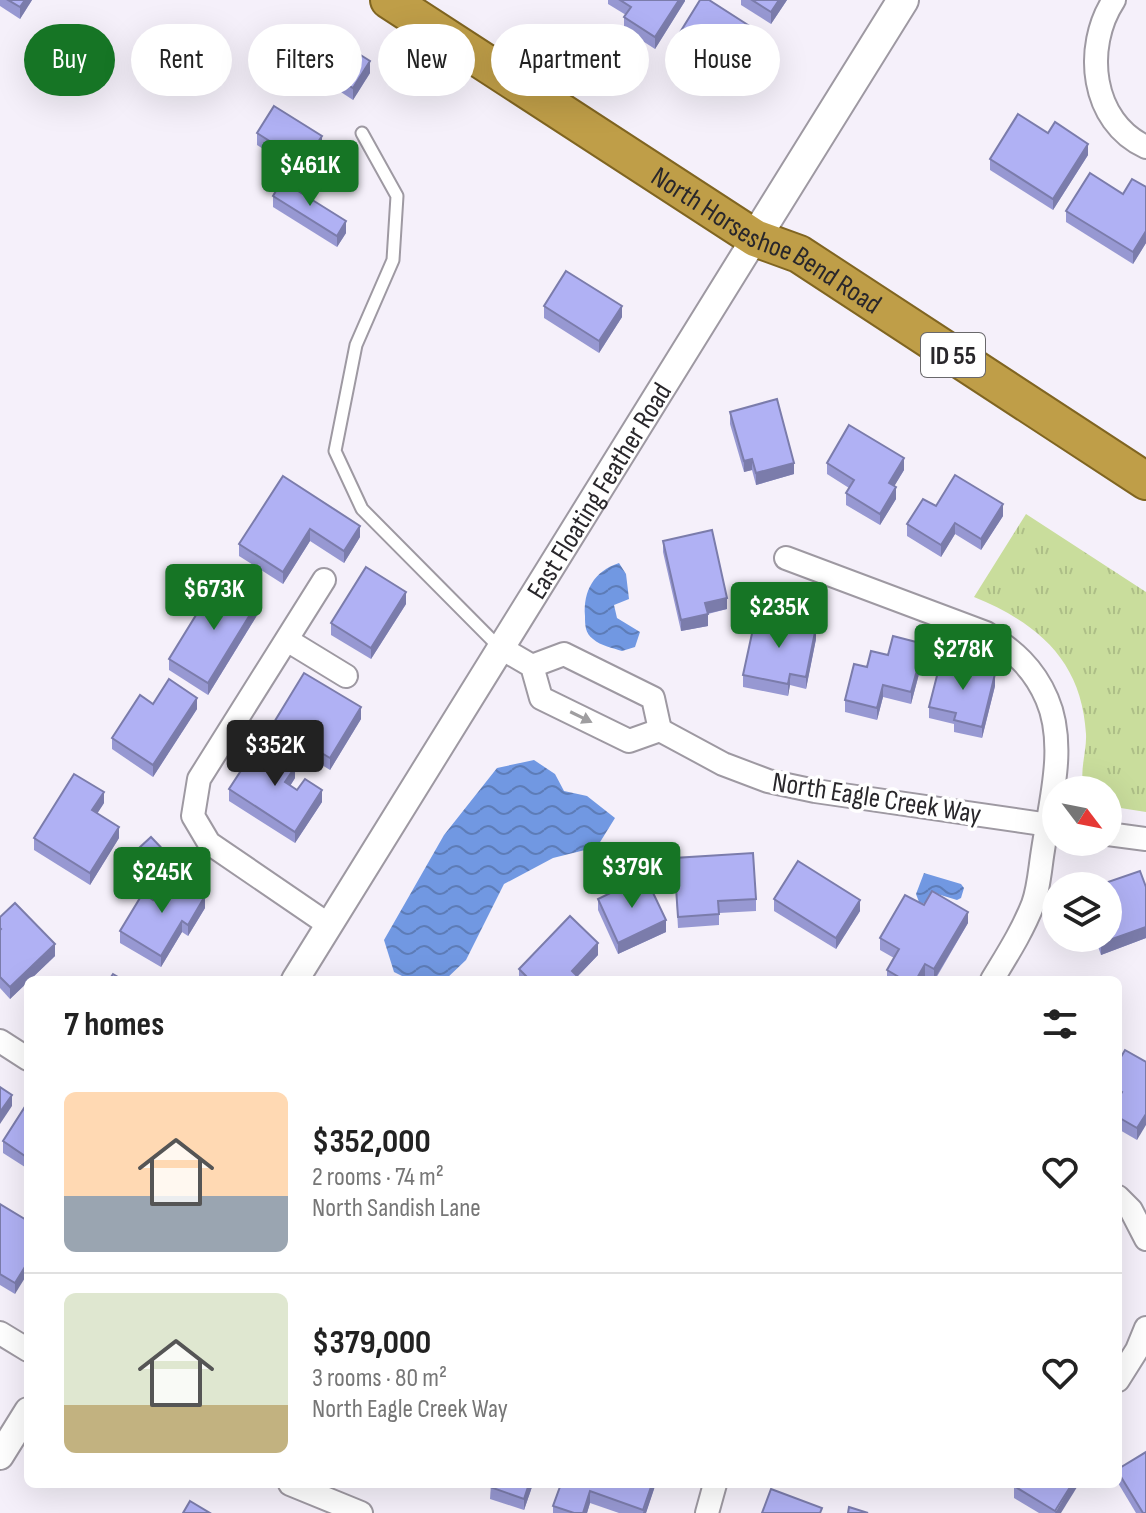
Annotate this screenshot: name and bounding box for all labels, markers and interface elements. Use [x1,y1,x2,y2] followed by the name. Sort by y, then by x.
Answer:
[24,24,115,96] chip: Buy
[131,24,232,96] chip: Rent
[248,24,362,96] chip: Filters
[378,24,475,96] chip: New
[491,24,649,96] chip: Apartment
[665,24,780,96] chip: House
[254,140,366,208] pin: $461K
[280,150,340,181] text: $461K
[645,160,887,321] street label: North Horseshoe Bend Road
[921,333,985,377] road number: ID 55
[520,377,679,605] street label: East Floating Feather Road
[158,564,270,632] pin: $673K
[183,574,245,605] text: $673K
[723,582,835,650] pin: $235K
[749,592,809,623] text: $235K
[907,624,1019,692] pin: $278K
[933,634,993,665] text: $278K
[570,711,593,724] one-way arrow
[219,720,331,788] pin: $352K
[245,730,305,761] text: $352K
[770,766,984,831] street label: North Eagle Creek Way
[1042,776,1122,856] north arrow
[1042,776,1122,952] map controls
[576,842,688,910] pin: $379K
[106,847,218,915] pin: $245K
[601,852,663,883] text: $379K
[132,857,192,888] text: $245K
[1042,872,1122,952] button: layers
[1038,1002,1082,1046] icon: filters
[64,1004,164,1045] text: 7 homes
[312,1121,431,1162] text: $352,000
[128,1124,224,1220] icon: home
[1038,1150,1082,1194] icon: heart
[312,1162,444,1193] text: 2 rooms · 74 m²
[312,1193,481,1224] text: North Sandish Lane
[312,1322,431,1363] text: $379,000
[128,1325,224,1421] icon: home
[1038,1351,1082,1395] icon: heart
[312,1363,447,1394] text: 3 rooms · 80 m²
[312,1394,508,1425] text: North Eagle Creek Way

